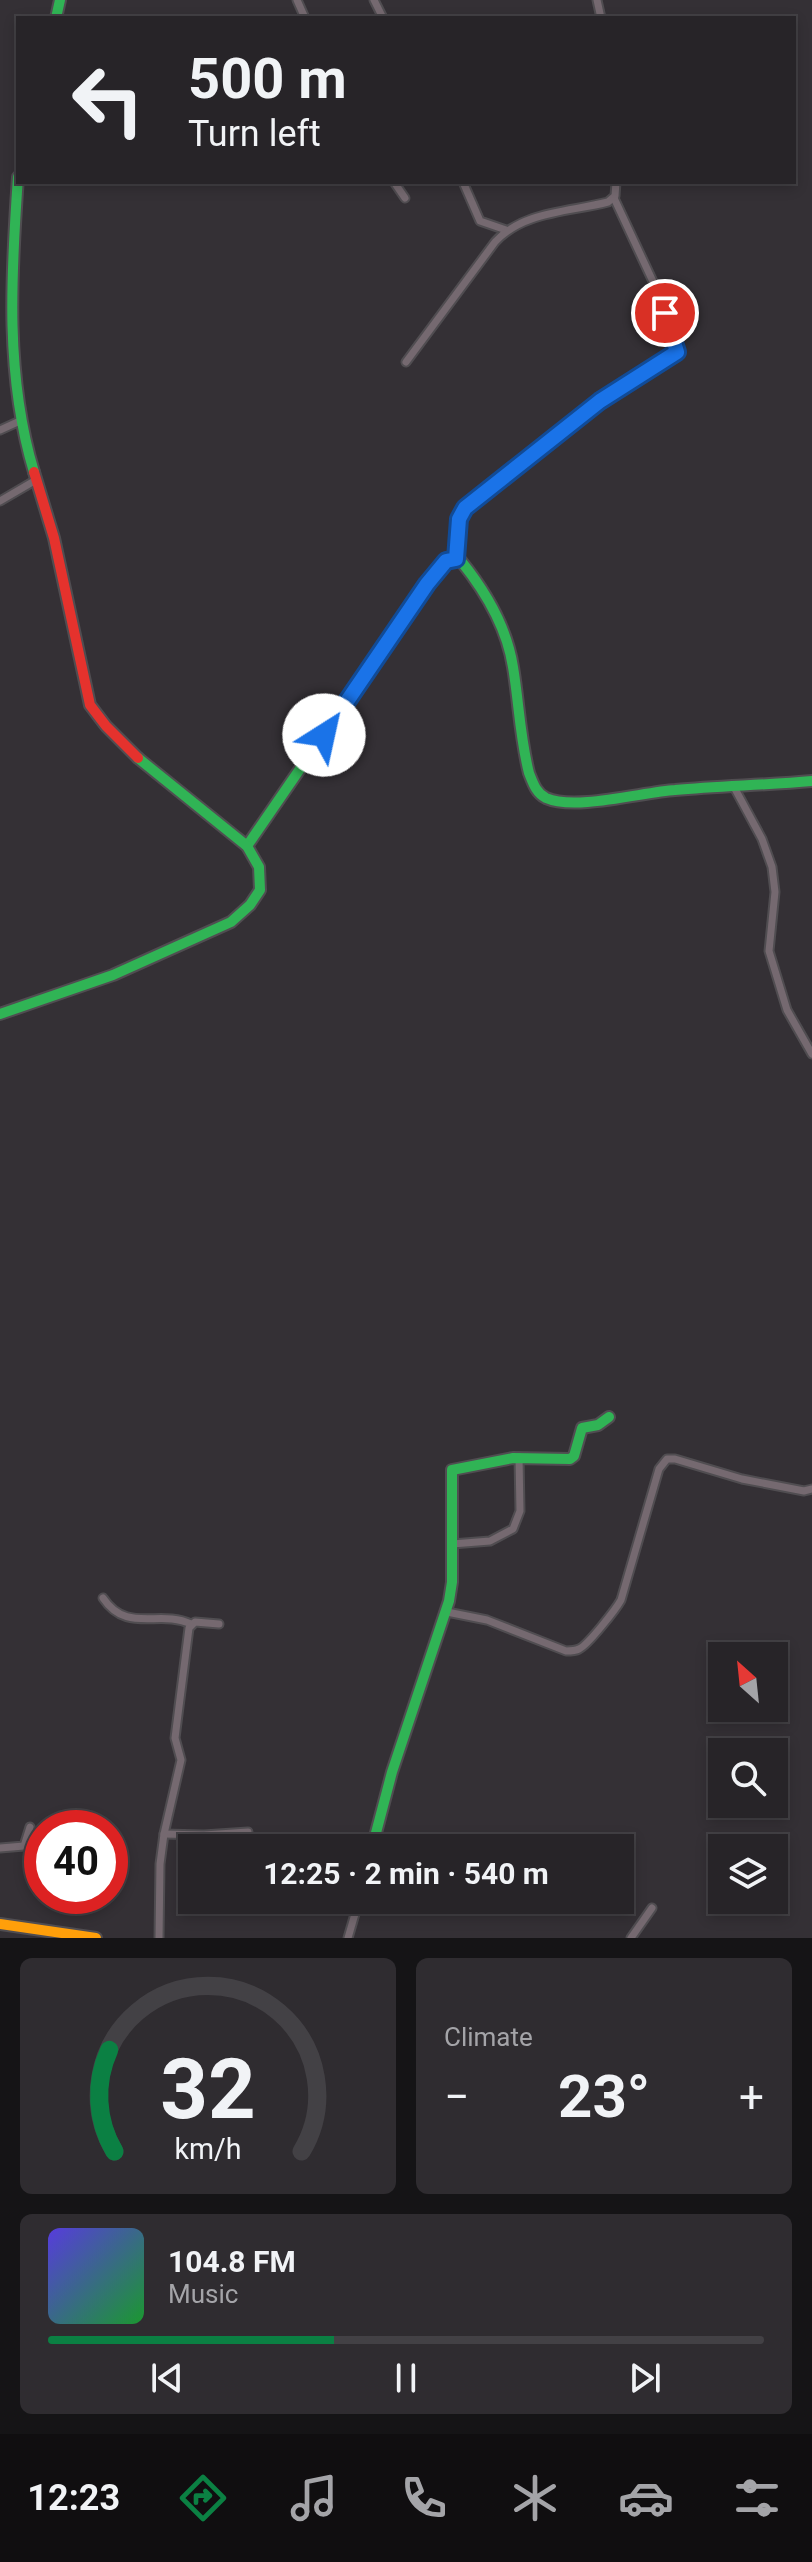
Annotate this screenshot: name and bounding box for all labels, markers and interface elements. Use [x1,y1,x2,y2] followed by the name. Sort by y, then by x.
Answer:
[188,46,347,112] text: 500 m
[56,48,160,152] icon: left
[188,113,321,155] text: Turn left
[631,279,699,347] pin
[643,291,687,335] icon: arrive
[282,693,366,777] position arrow
[708,1642,788,1722] north arrow
[708,1642,788,1914] map controls
[708,1738,788,1818] button: search
[24,1810,128,1914] speed limit sign: 40
[708,1834,788,1914] button: layers
[263,1856,549,1891] text: 12:25 · 2 min · 540 m
[444,2022,533,2052] text: Climate
[160,2041,256,2138] text: 32
[558,2061,650,2132] text: 23°
[444,2071,469,2123] text: −
[739,2071,764,2123] text: +
[174,2132,242,2166] text: km/h
[168,2244,296,2279] text: 104.8 FM
[168,2279,238,2309] text: Music
[145,2356,189,2400] icon: previous
[384,2356,428,2400] icon: pause
[623,2356,667,2400] icon: next
[175,2470,231,2526] icon: directions
[286,2470,342,2526] icon: music
[396,2470,452,2526] icon: phone
[507,2470,563,2526] icon: climate
[618,2470,674,2526] icon: car
[729,2470,785,2526] icon: filters
[27,2477,120,2519] text: 12:23

